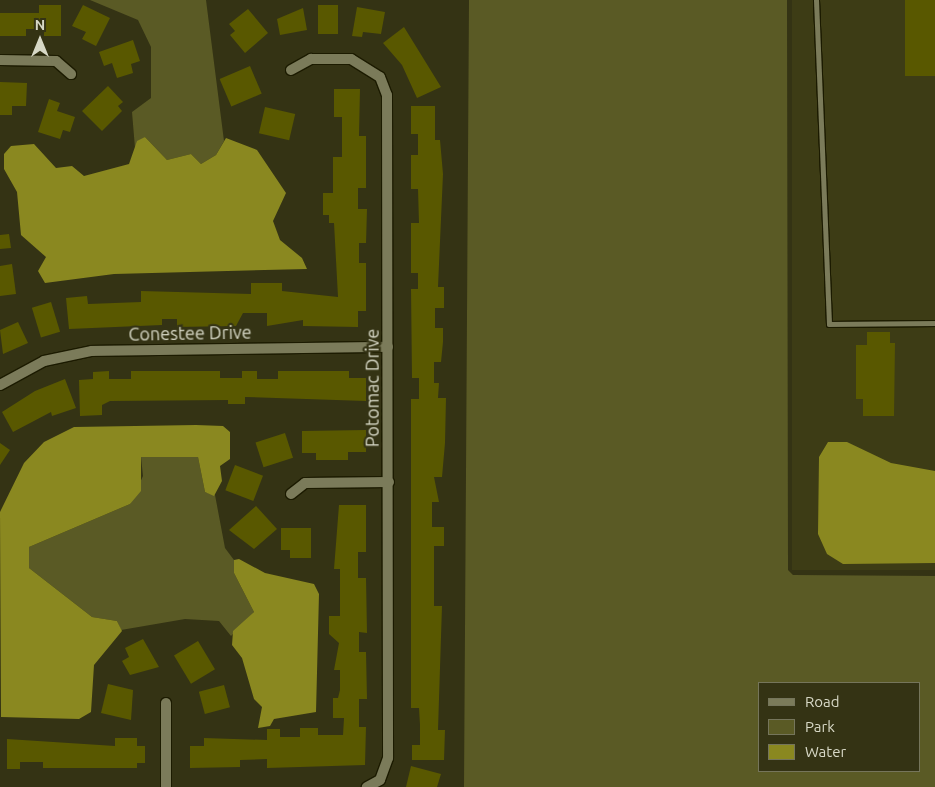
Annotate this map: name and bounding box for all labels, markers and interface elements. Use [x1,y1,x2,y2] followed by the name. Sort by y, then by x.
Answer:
[15,15,65,65] north arrow
[35,17,45,33] text: N
[128,321,252,345] street label: Conestee Drive
[361,329,383,447] street label: Potomac Drive
[758,682,920,772] legend
[805,693,840,710] text: Road
[805,718,835,735] text: Park
[805,743,846,760] text: Water

